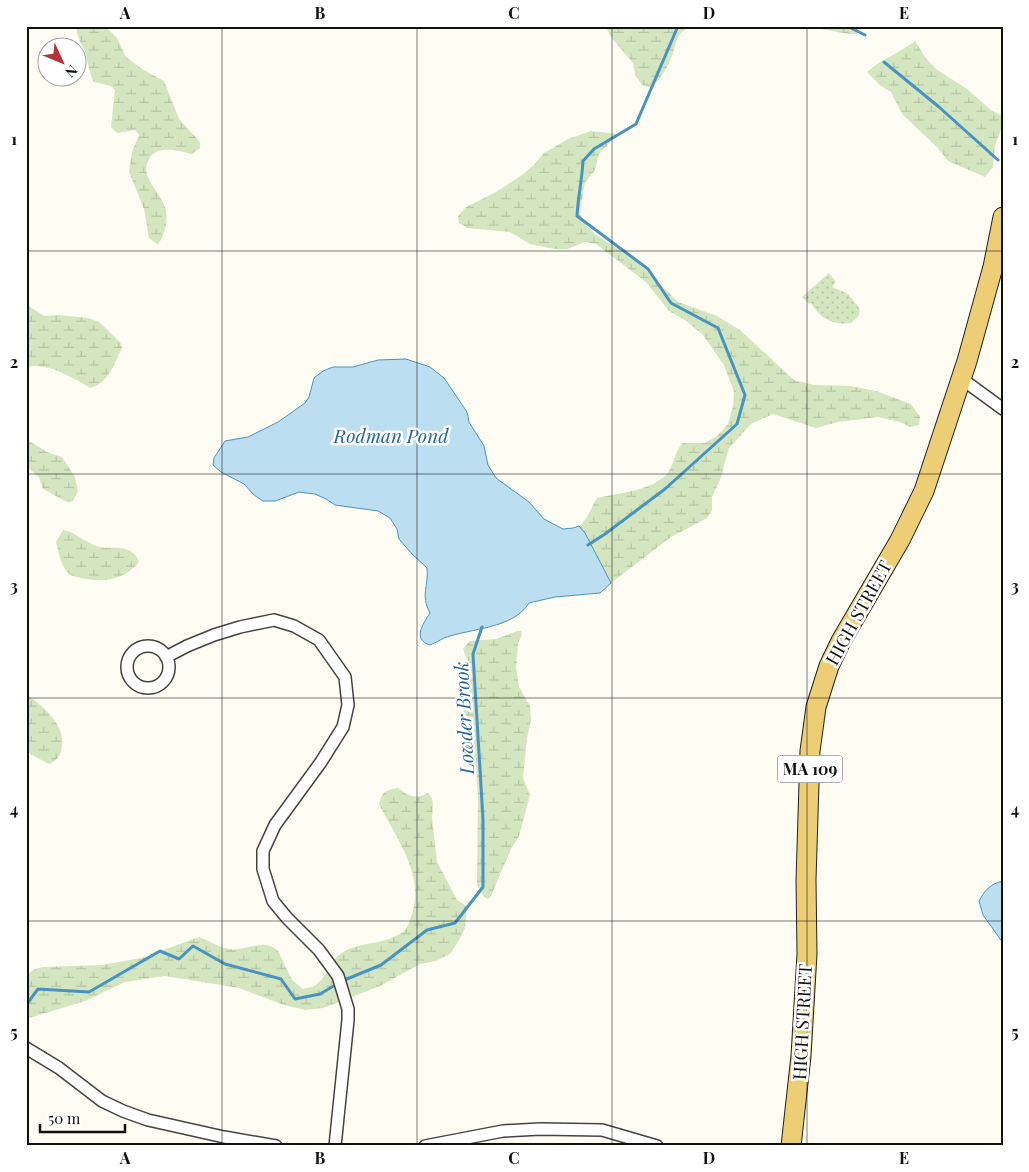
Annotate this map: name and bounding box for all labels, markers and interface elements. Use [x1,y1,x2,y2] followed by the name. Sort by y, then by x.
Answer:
[119,2,131,23] text: A
[315,2,326,23] text: B
[508,2,520,23] text: C
[703,2,715,23] text: D
[899,2,909,23] text: E
[38,38,88,88] north arrow
[61,61,82,82] text: N
[11,128,17,149] text: 1
[1012,128,1018,149] text: 1
[10,351,18,372] text: 2
[1011,351,1019,372] text: 2
[333,422,449,448] water label: Rodman Pond
[820,556,897,669] street label: HIGH STREET
[10,575,18,596] text: 3
[1011,575,1019,596] text: 3
[447,661,479,776] water label: Lowder Brook
[778,756,842,782] road number: MA 109
[10,798,18,819] text: 4
[1011,798,1019,819] text: 4
[787,963,817,1081] street label: HIGH STREET
[10,1021,18,1042] text: 5
[1011,1021,1019,1042] text: 5
[40,1102,125,1134] scale bar
[48,1108,81,1128] text: 50 m
[119,1147,131,1168] text: A
[315,1147,326,1168] text: B
[508,1147,520,1168] text: C
[703,1147,715,1168] text: D
[899,1147,909,1168] text: E

